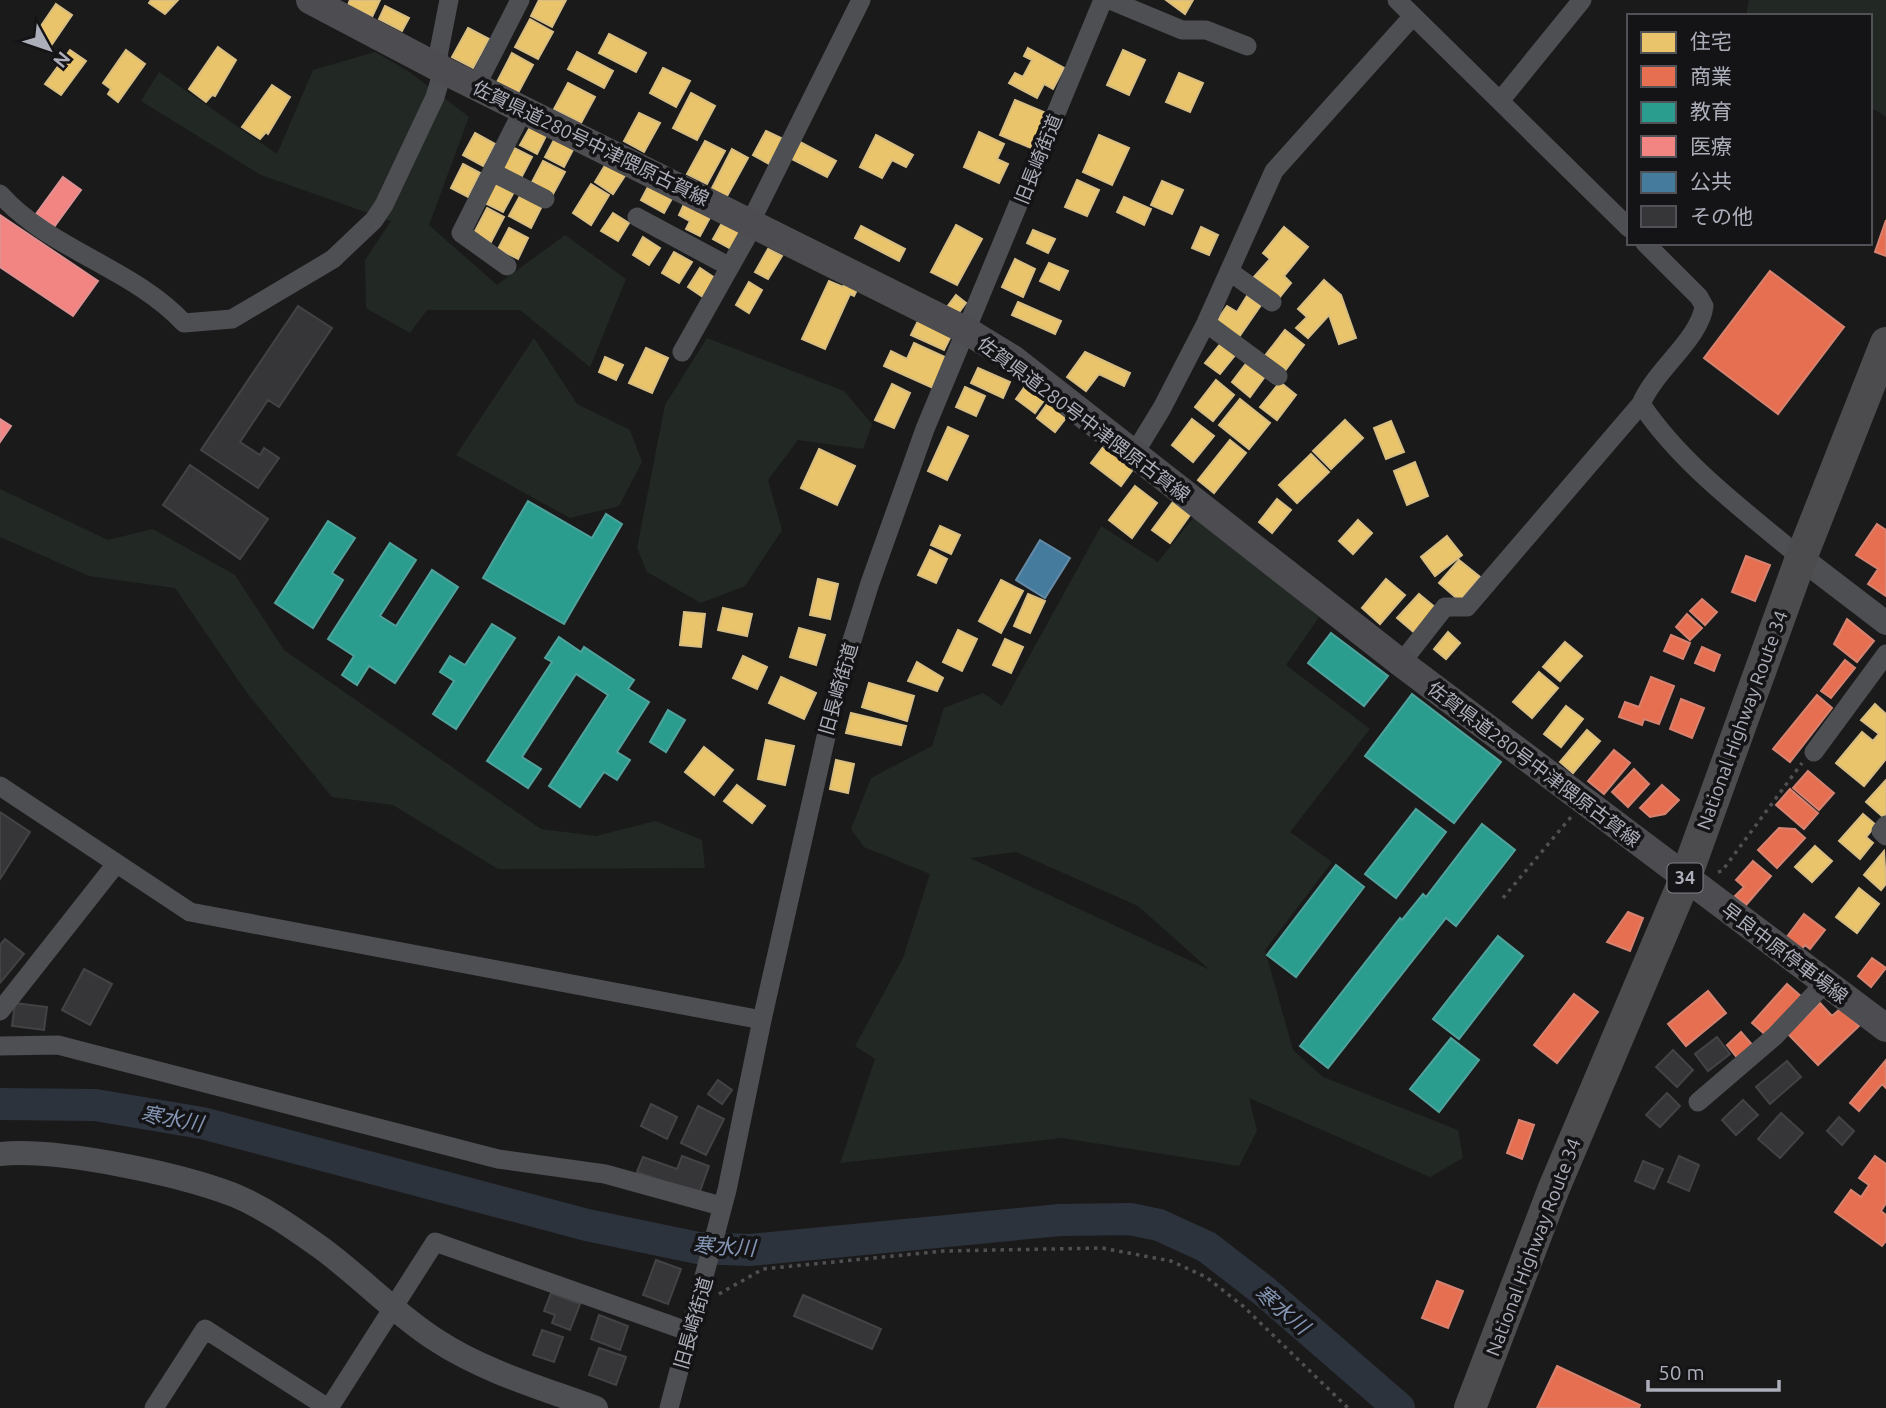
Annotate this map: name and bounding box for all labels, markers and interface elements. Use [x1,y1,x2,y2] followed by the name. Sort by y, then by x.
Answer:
[14,14,84,84] north arrow
[1627,14,1872,245] legend
[1690,29,1732,53] text: 住宅
[49,47,75,72] text: N
[1690,64,1732,88] text: 商業
[469,76,713,210] street label: 佐賀県道280号中津隈原古賀線
[1690,99,1732,123] text: 教育
[1010,111,1066,207] street label: 旧長崎街道
[1690,134,1732,158] text: 医療
[1690,169,1732,193] text: 公共
[1690,204,1753,228] text: その他
[973,332,1195,506] street label: 佐賀県道280号中津隈原古賀線
[1692,607,1792,833] street label: National Highway Route 34
[814,640,862,738] street label: 旧長崎街道
[1423,677,1645,851] street label: 佐賀県道280号中津隈原古賀線
[1668,864,1702,892] road number: 34
[1718,898,1852,1008] street label: 早良中原停車場線
[139,1101,207,1136] water label: 寒水川
[1481,1135,1585,1359] street label: National Highway Route 34
[692,1232,758,1260] water label: 寒水川
[669,1274,717,1372] street label: 旧長崎街道
[1251,1280,1316,1340] water label: 寒水川
[1648,1348,1779,1392] scale bar
[1658,1360,1705,1384] text: 50 m

